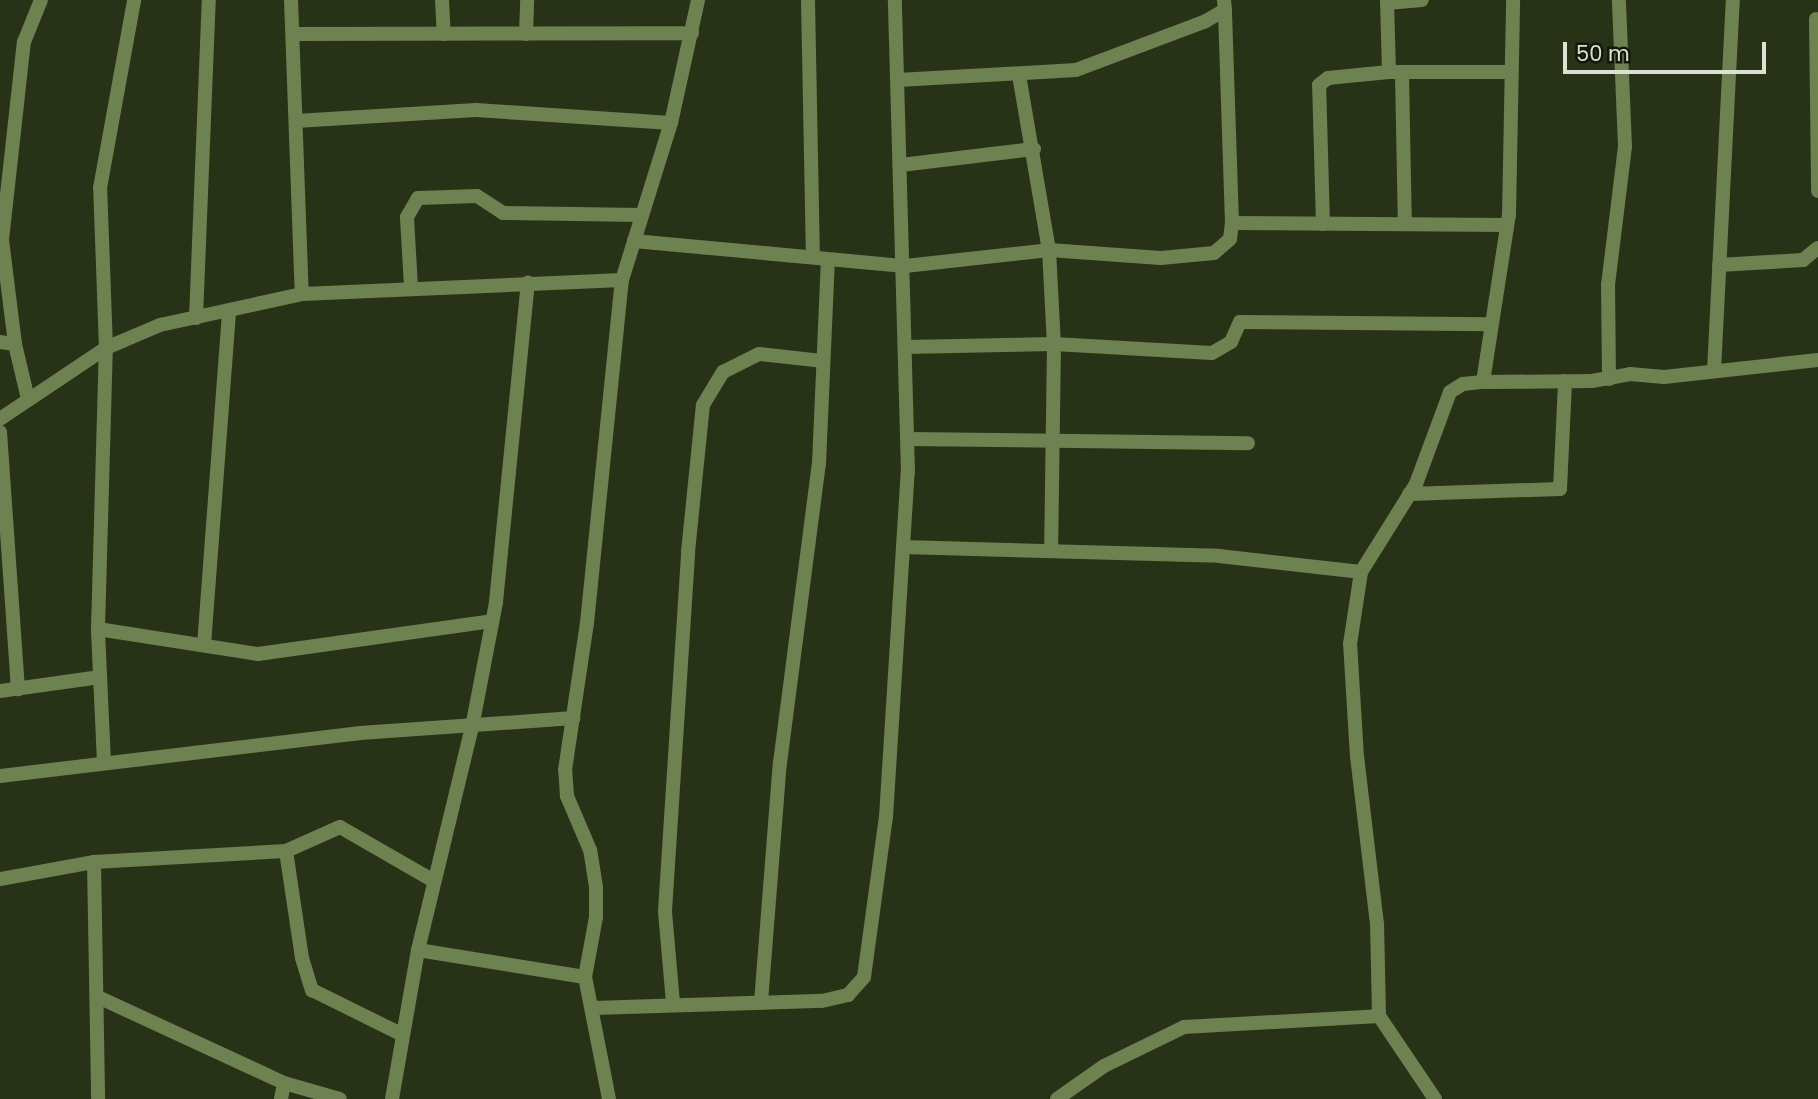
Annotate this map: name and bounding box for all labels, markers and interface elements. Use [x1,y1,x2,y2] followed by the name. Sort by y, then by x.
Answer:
[1566,28,1769,72] scale bar
[1576,39,1630,68] text: 50 m

